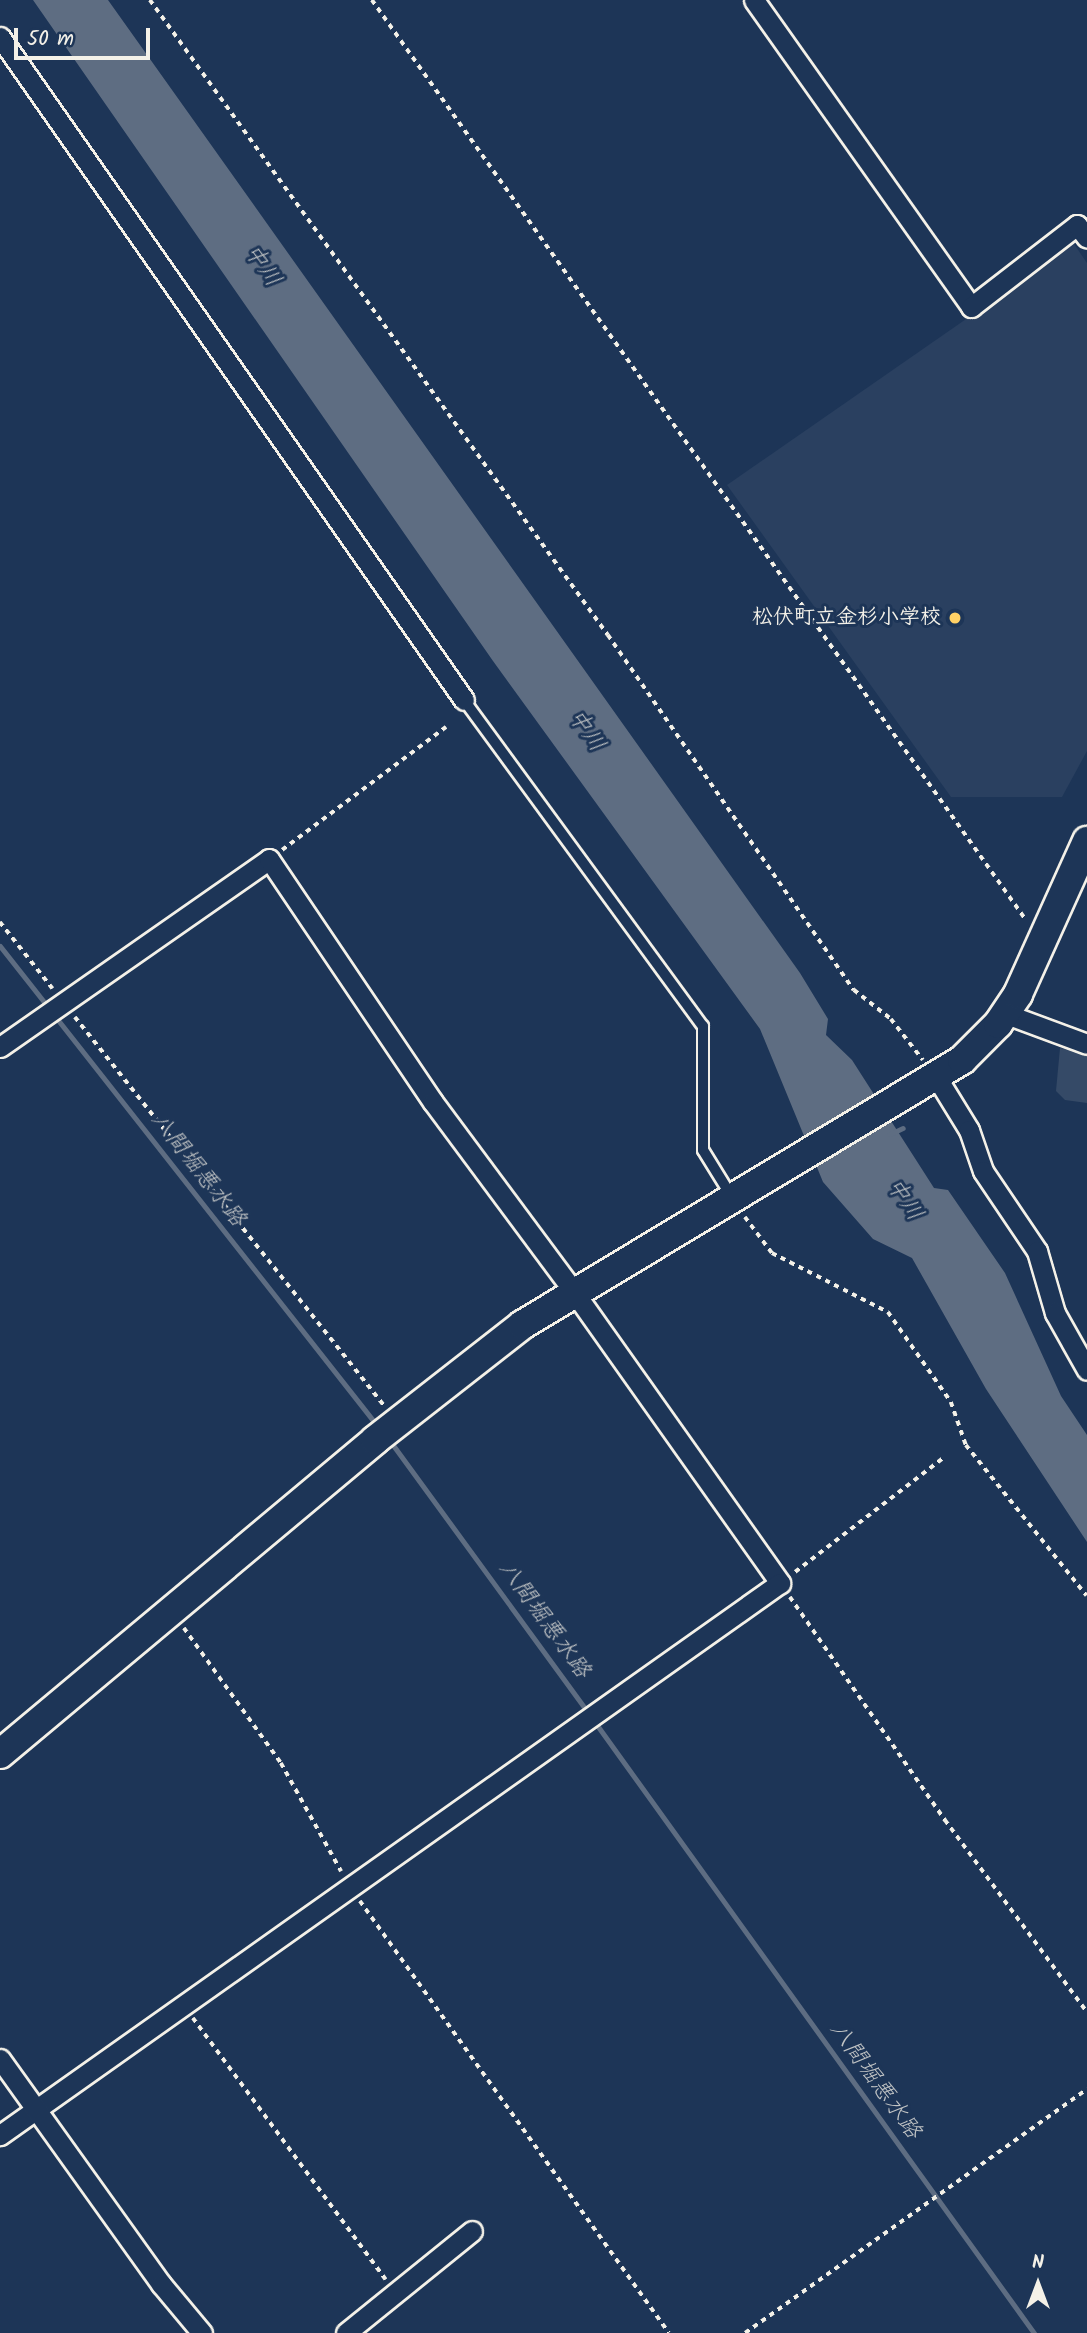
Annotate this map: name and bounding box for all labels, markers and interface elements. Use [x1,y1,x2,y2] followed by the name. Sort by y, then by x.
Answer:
[18,14,154,58] scale bar
[27,23,74,56] text: 50 m
[238,239,286,293] water label: 中川
[752,605,941,631] place label: 松伏町立金杉小学校
[947,610,963,626] marker: 松伏町立金杉小学校
[562,704,610,758] water label: 中川
[145,1107,251,1233] water label: 八間堀悪水路
[880,1173,928,1227] water label: 中川
[492,1556,596,1684] water label: 八間堀悪水路
[823,2017,927,2145] water label: 八間堀悪水路
[1032,2248,1044,2278] text: N
[1003,2249,1073,2319] north arrow

